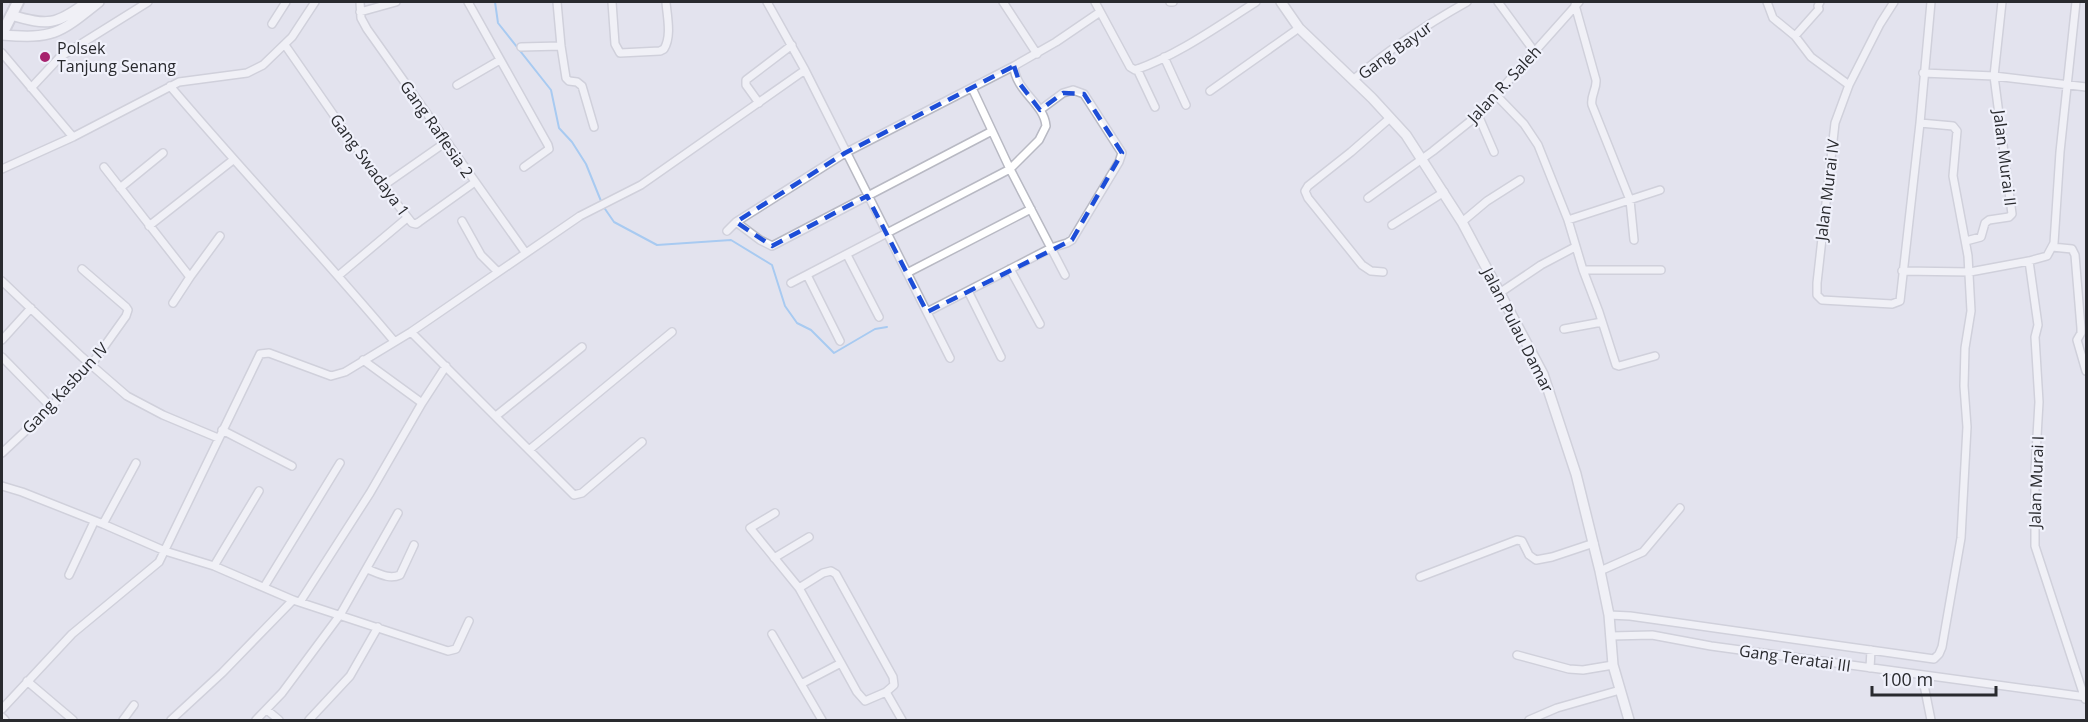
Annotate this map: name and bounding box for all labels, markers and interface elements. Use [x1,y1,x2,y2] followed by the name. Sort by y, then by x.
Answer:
[1353,15,1437,84] street label: Gang Bayur
[57,37,176,77] place label: Polsek Tanjung Senang
[1461,40,1546,129] street label: Jalan R. Saleh
[38,50,52,64] marker: Polsek Tanjung Senang
[395,76,479,182] street label: Gang Raflesia 2
[1988,107,2022,207] street label: Jalan Murai II
[325,109,415,221] street label: Gang Swadaya 1
[1810,138,1844,244] street label: Jalan Murai IV
[1476,262,1559,397] street label: Jalan Pulau Damar
[17,337,113,438] street label: Gang Kasbun IV
[2023,435,2049,531] street label: Jalan Murai I
[1738,639,1852,677] street label: Gang Teratai III
[1872,659,1996,697] scale bar
[1881,667,1933,691] text: 100 m

